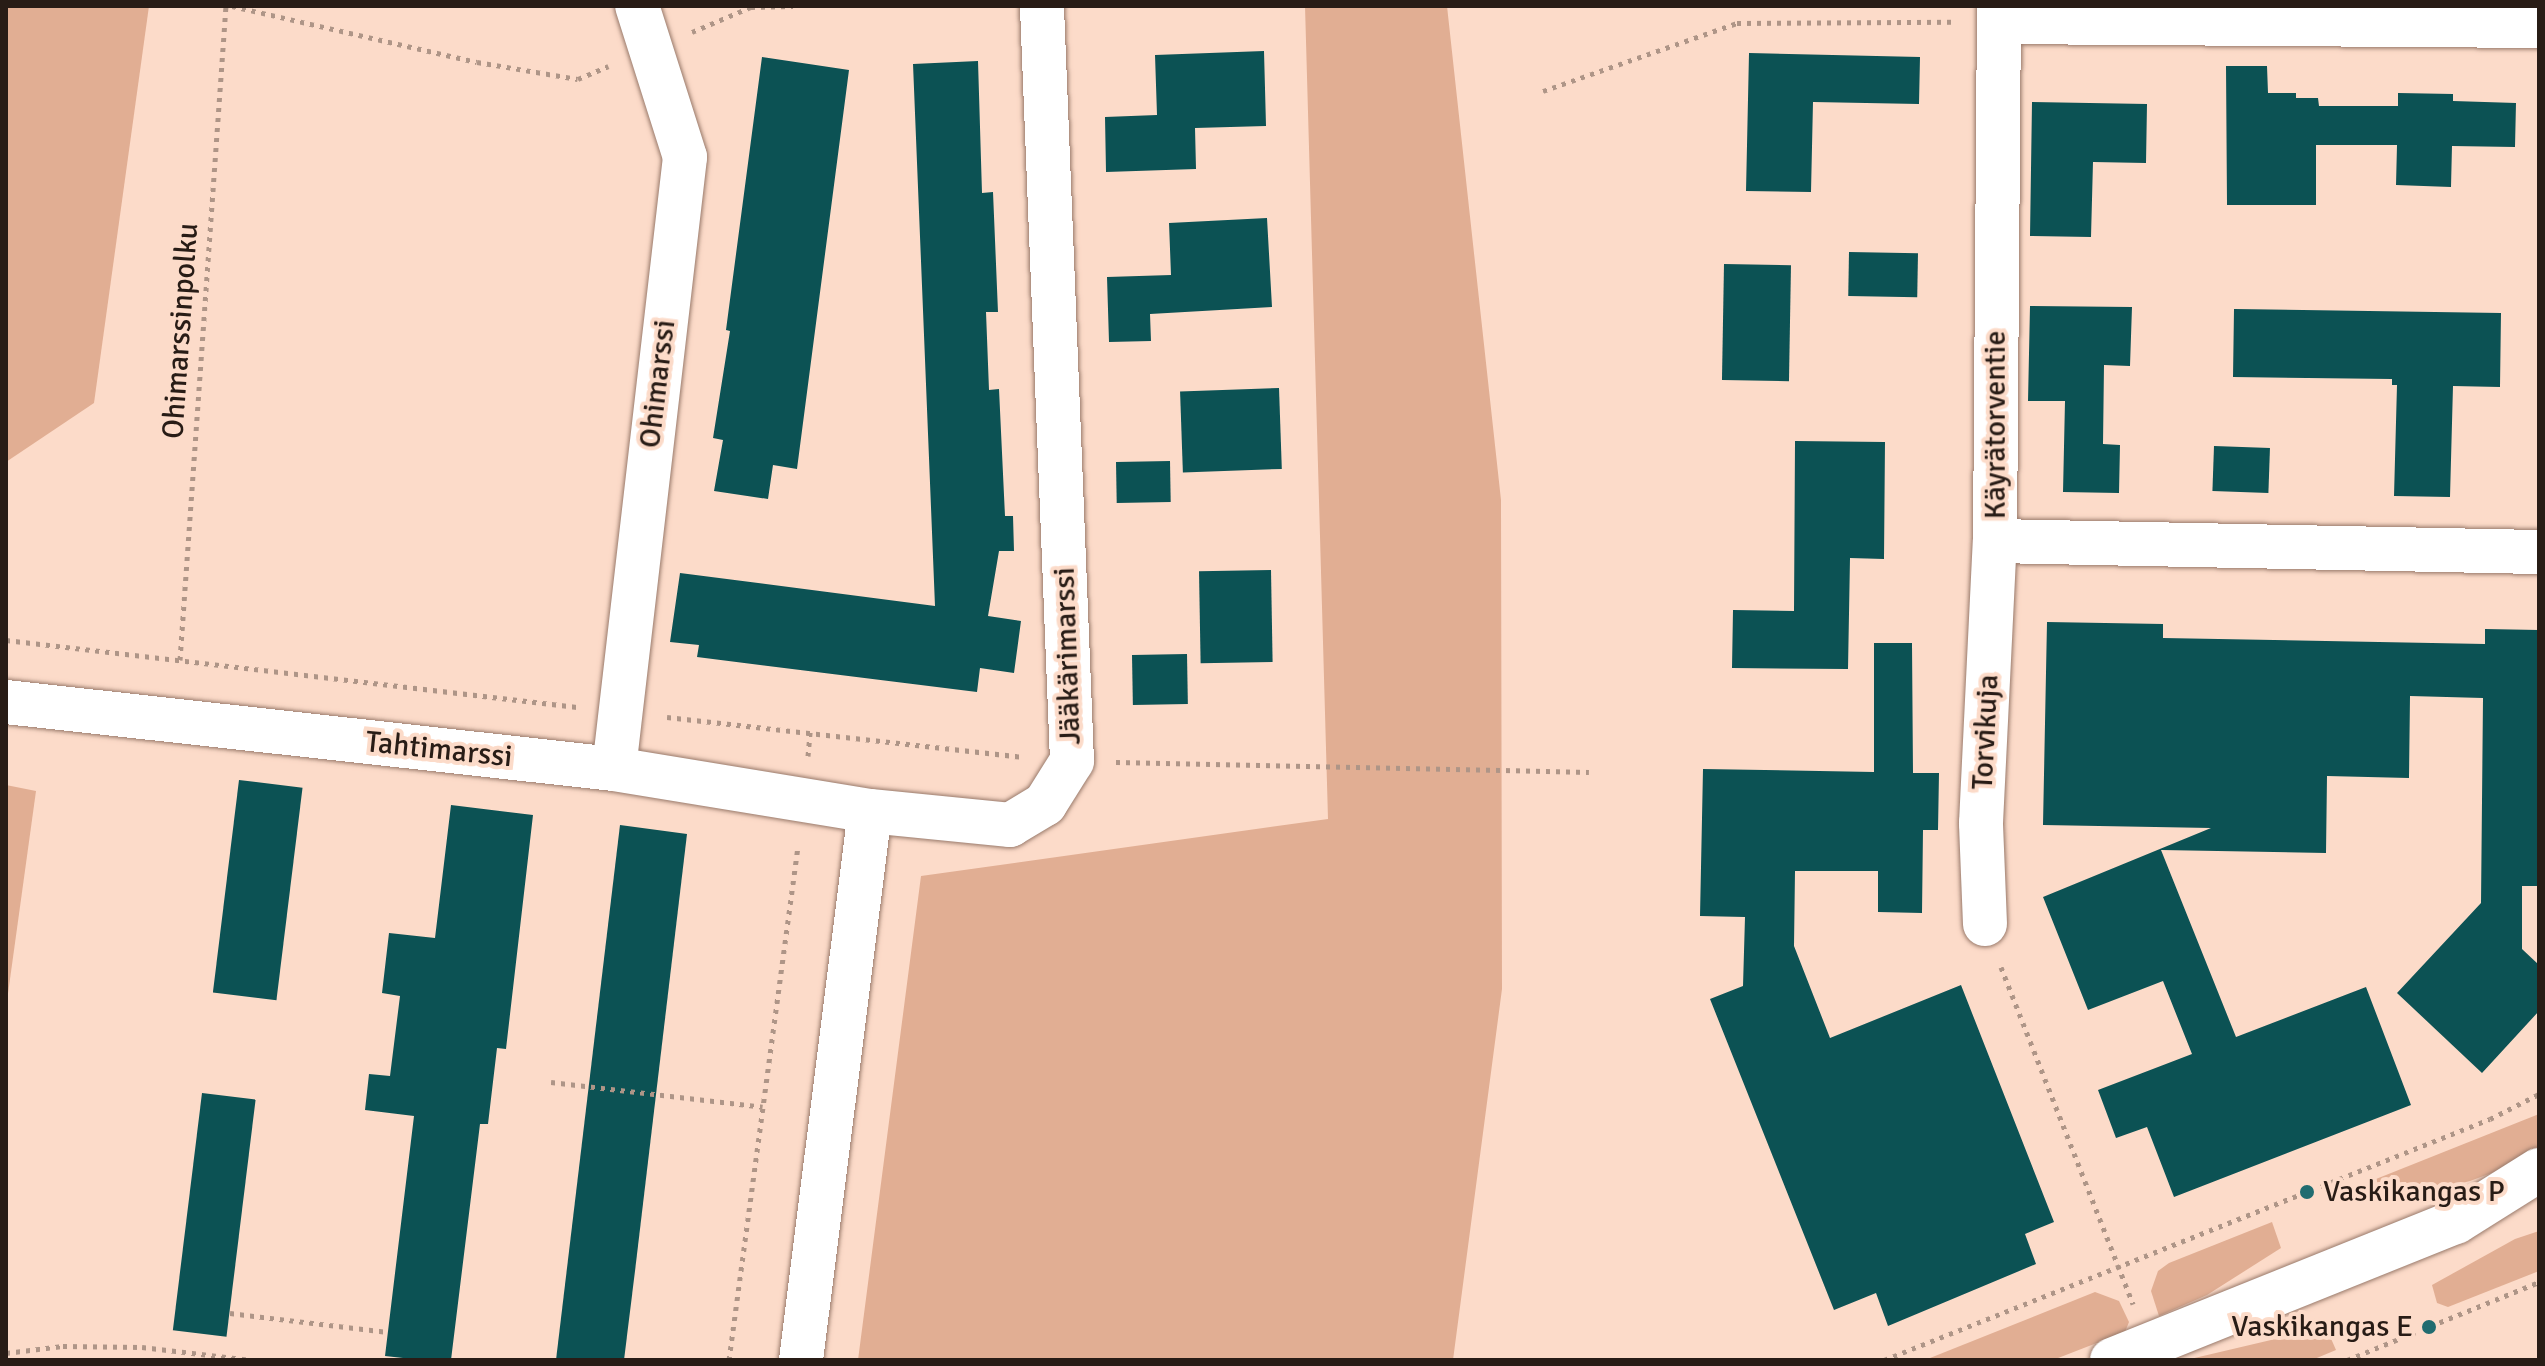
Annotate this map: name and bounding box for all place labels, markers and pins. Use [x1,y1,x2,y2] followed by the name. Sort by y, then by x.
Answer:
[2323,1174,2505,1210] place label: Vaskikangas P
[2298,1183,2316,1201] marker: Vaskikangas P
[2231,1309,2413,1345] place label: Vaskikangas E
[2420,1318,2438,1336] marker: Vaskikangas E

